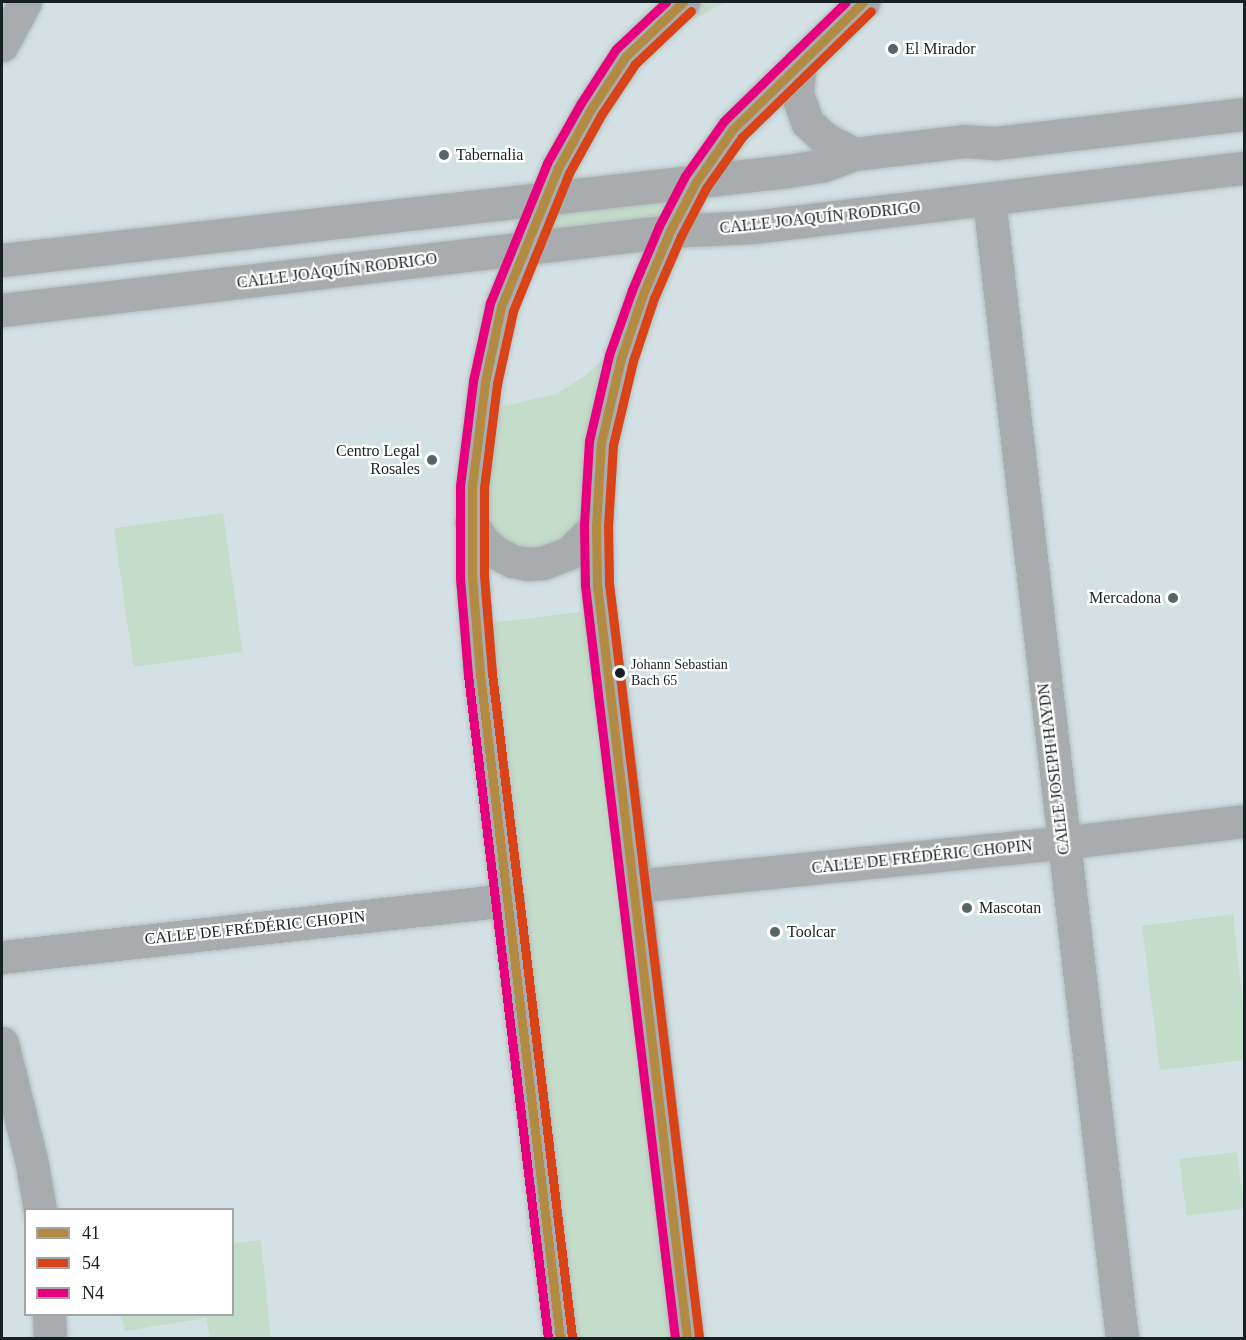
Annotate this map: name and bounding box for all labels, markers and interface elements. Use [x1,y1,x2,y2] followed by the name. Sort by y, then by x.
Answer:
[905,39,976,59] place label: El Mirador
[886,42,900,56] marker: El Mirador
[456,145,523,165] place label: Tabernalia
[437,148,451,162] marker: Tabernalia
[719,198,921,238] street label: CALLE JOAQUÍN RODRIGO
[236,249,438,293] street label: CALLE JOAQUÍN RODRIGO
[336,441,420,479] place label: Centro Legal Rosales
[425,453,439,467] marker: Centro Legal Rosales
[1089,588,1161,608] place label: Mercadona
[1166,591,1180,605] marker: Mercadona
[631,657,728,690] place label: Johann Sebastian Bach 65
[614,667,626,679] marker: Johann Sebastian Bach 65
[1034,682,1074,856] street label: CALLE JOSEPH HAYDN
[811,836,1033,878] street label: CALLE DE FRÉDÉRIC CHOPIN
[979,898,1041,918] place label: Mascotan
[960,901,974,915] marker: Mascotan
[144,907,366,949] street label: CALLE DE FRÉDÉRIC CHOPIN
[787,922,836,942] place label: Toolcar
[768,925,782,939] marker: Toolcar
[24,1208,234,1316] legend
[82,1223,100,1243] text: 41
[82,1253,100,1273] text: 54
[82,1283,104,1303] text: N4

